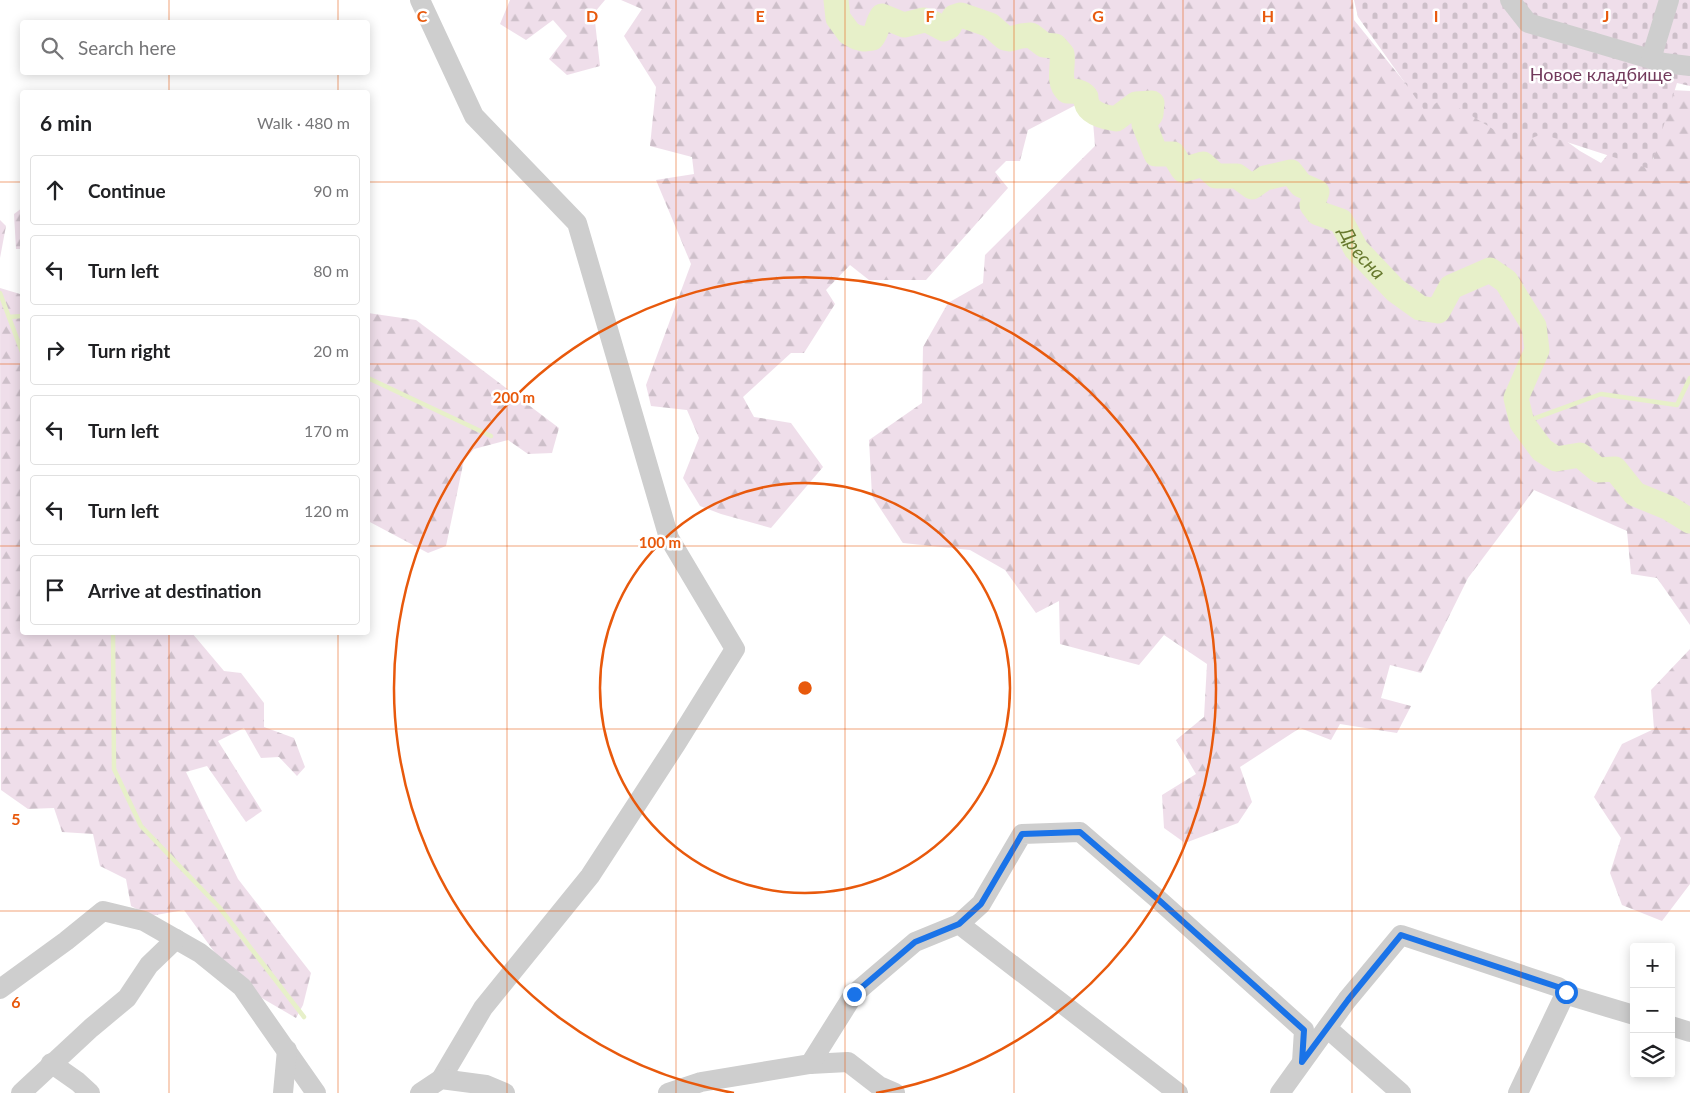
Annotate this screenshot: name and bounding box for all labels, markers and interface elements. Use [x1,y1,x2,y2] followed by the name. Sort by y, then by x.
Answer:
[417,6,428,25] text: C
[586,6,598,25] text: D
[755,6,765,25] text: E
[925,6,935,25] text: F
[1092,6,1104,25] text: G
[1262,6,1274,25] text: H
[1434,6,1438,25] text: I
[1603,6,1609,25] text: J
[20,20,370,75] search box
[38,34,66,62] icon: search
[78,36,176,59] text: Search here
[1530,63,1672,85] park label: Новое кладбище
[40,110,92,135] text: 6 min
[257,113,350,132] text: Walk · 480 m
[41,176,69,204] icon: ahead
[88,179,166,202] text: Continue
[313,181,349,200] text: 90 m
[1335,221,1390,284] water label: Дресна
[41,256,69,284] icon: left
[88,259,159,282] text: Turn left
[313,261,349,280] text: 80 m
[41,336,69,364] icon: right
[88,339,170,362] text: Turn right
[313,341,349,360] text: 20 m
[493,388,535,406] text: 200 m
[41,416,69,444] icon: left
[88,419,159,442] text: Turn left
[304,421,349,440] text: 170 m
[41,496,69,524] icon: left
[88,499,159,522] text: Turn left
[304,501,349,520] text: 120 m
[639,533,681,551] text: 100 m
[41,576,69,604] icon: arrive
[88,579,261,602] text: Arrive at destination
[796,679,814,697] centre of rings
[11,809,21,828] text: 5
[1630,943,1675,1078] map controls
[1630,943,1675,988] button: +
[1555,981,1578,1004] route start
[843,983,866,1006] route end
[1630,988,1675,1033] button: −
[11,992,21,1011] text: 6
[1630,1033,1675,1078] button: layers

